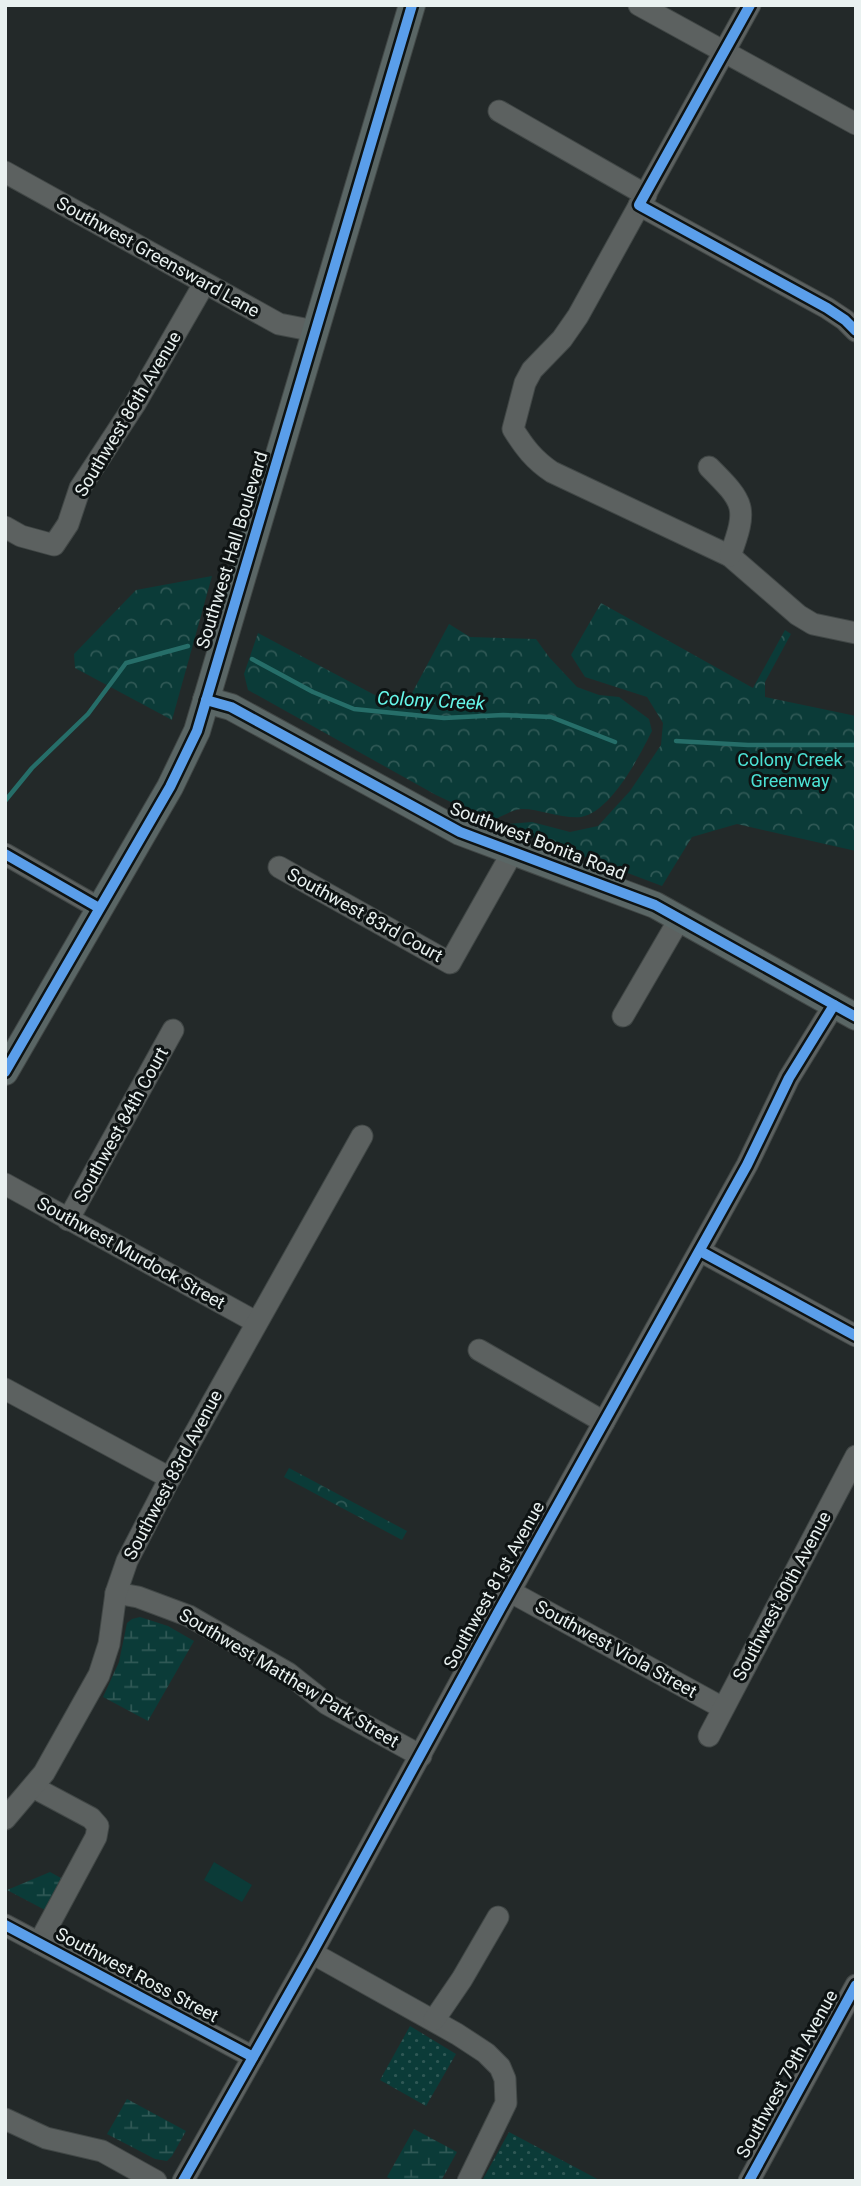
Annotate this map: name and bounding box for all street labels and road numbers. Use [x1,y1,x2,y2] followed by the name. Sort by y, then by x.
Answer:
[53,192,263,321] street label: Southwest Greensward Lane
[70,327,185,500] street label: Southwest 86th Avenue
[192,449,272,651] street label: Southwest Hall Boulevard
[447,797,629,884] street label: Southwest Bonita Road
[284,863,447,966] street label: Southwest 83rd Court
[69,1043,172,1206] street label: Southwest 84th Court
[33,1192,229,1313] street label: Southwest Murdock Street
[119,1386,226,1563] street label: Southwest 83rd Avenue
[439,1497,548,1672] street label: Southwest 81st Avenue
[728,1508,835,1684] street label: Southwest 80th Avenue
[532,1595,701,1702] street label: Southwest Viola Street
[176,1604,403,1752] street label: Southwest Matthew Park Street
[52,1923,222,2026] street label: Southwest Ross Street
[732,1986,842,2161] street label: Southwest 79th Avenue

